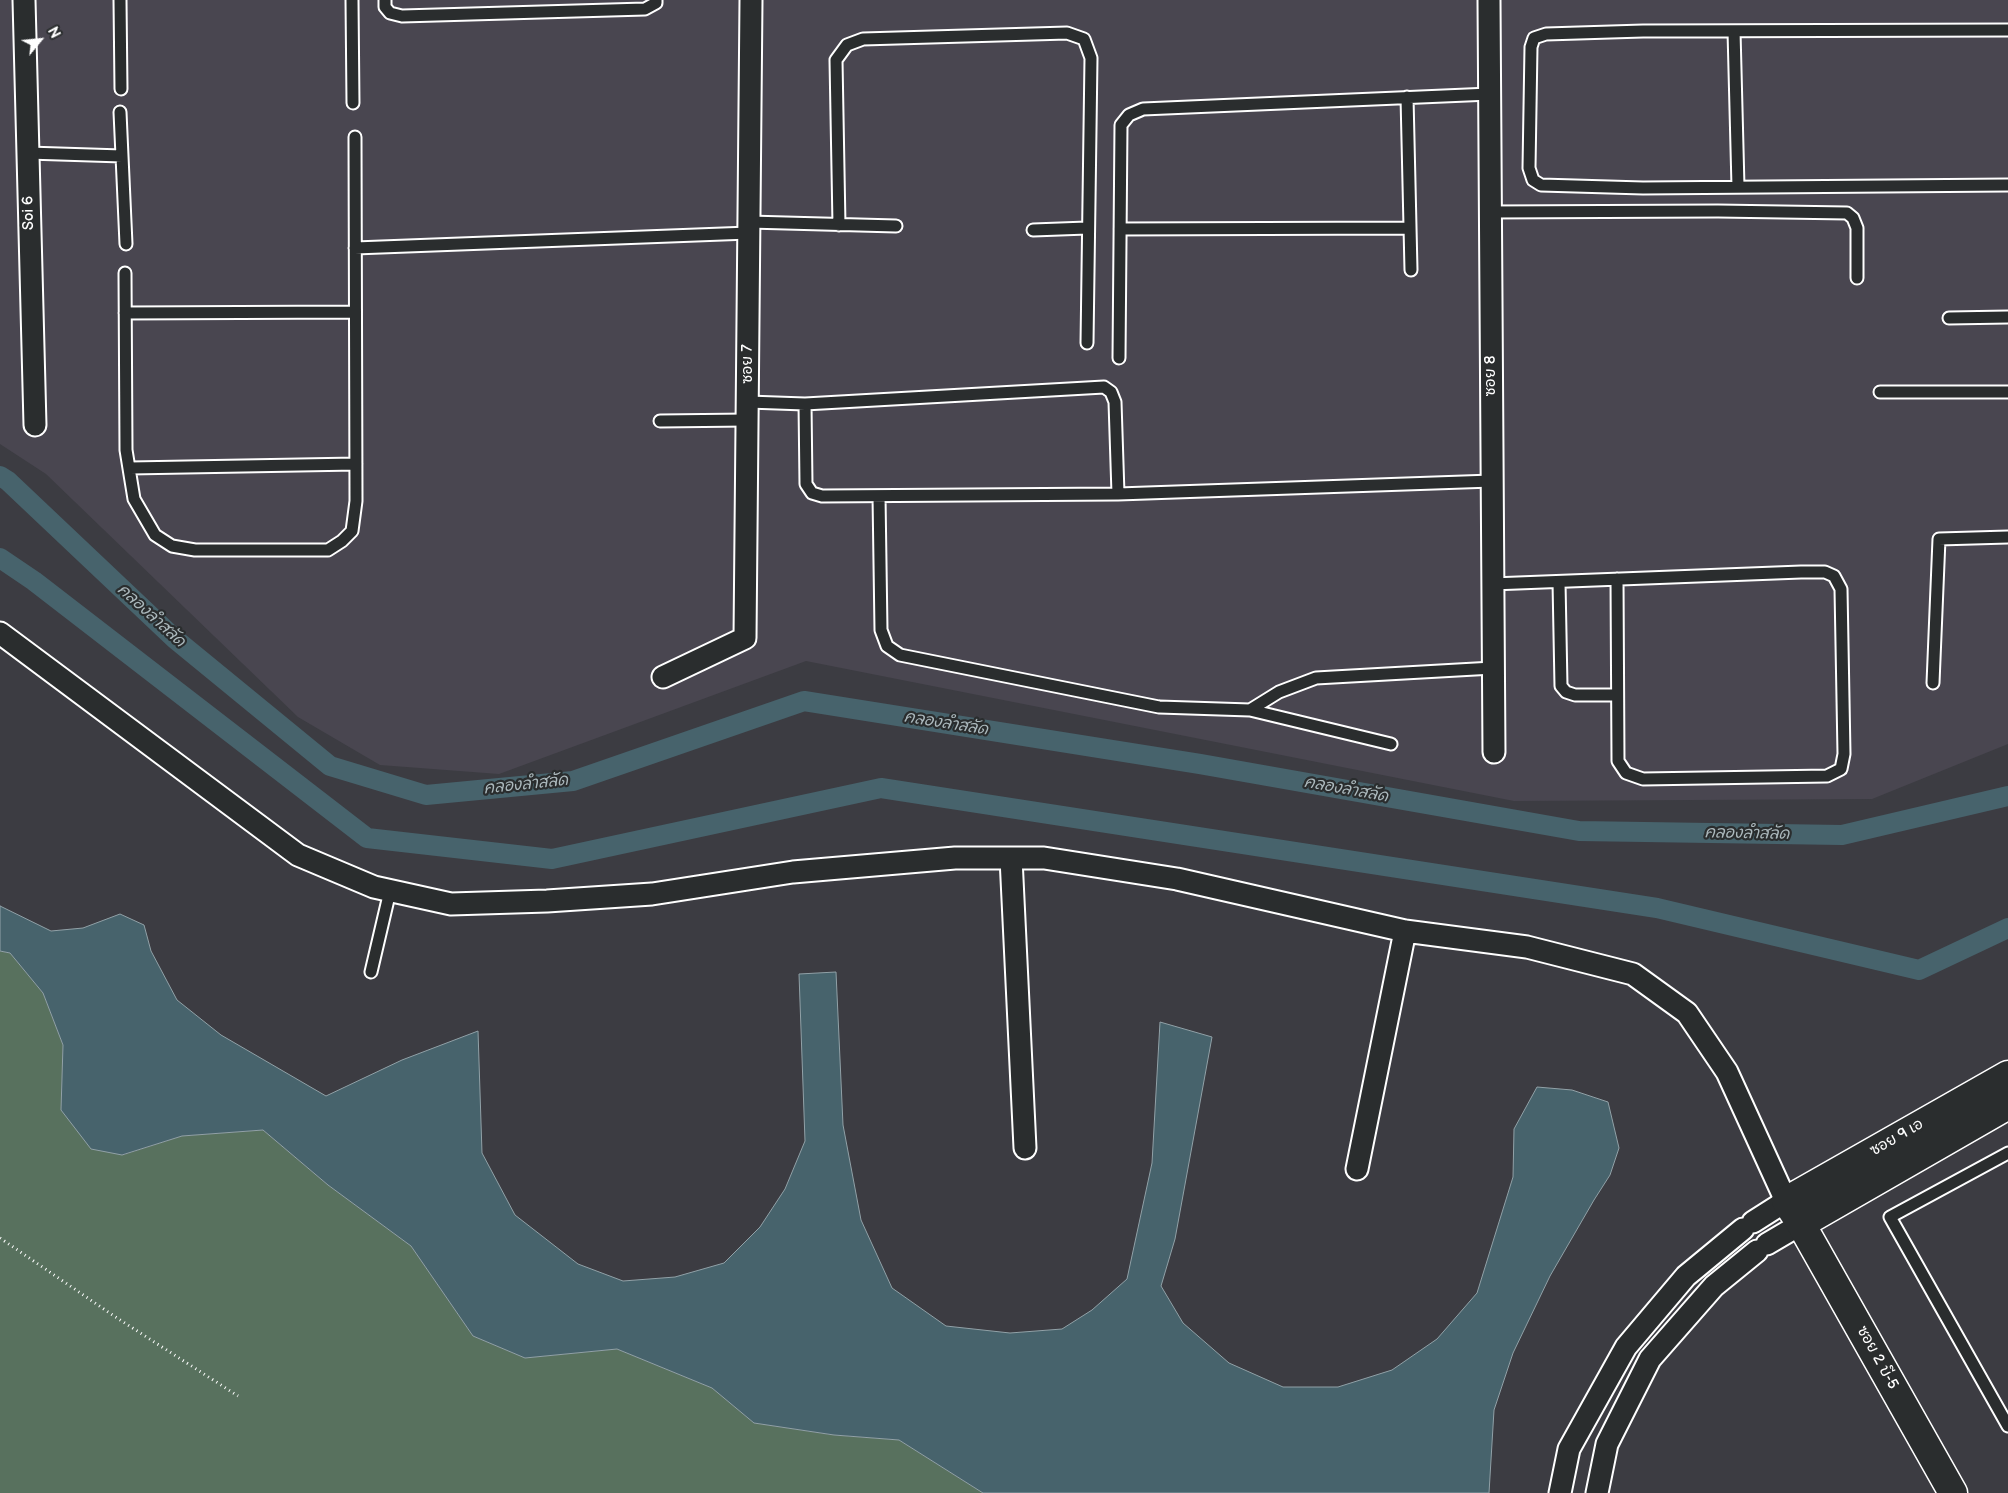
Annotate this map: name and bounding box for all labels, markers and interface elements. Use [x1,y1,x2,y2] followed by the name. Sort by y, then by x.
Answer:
[15,15,65,65] north arrow
[44,24,64,41] text: N
[20,196,38,230] street label: Soi 6
[739,344,757,384] street label: ซอย 7
[1482,356,1500,396] street label: ซอย 8
[113,581,189,651] water label: คลองลำสลัด
[903,708,989,740] water label: คลองลำสลัด
[483,771,569,799] water label: คลองลำสลัด
[1303,773,1389,807] water label: คลองลำสลัด
[1704,824,1790,844] water label: คลองลำสลัด
[1867,1116,1927,1160] street label: ซอย 9 เอ
[1852,1323,1902,1393] street label: ซอย 2 บี-5

